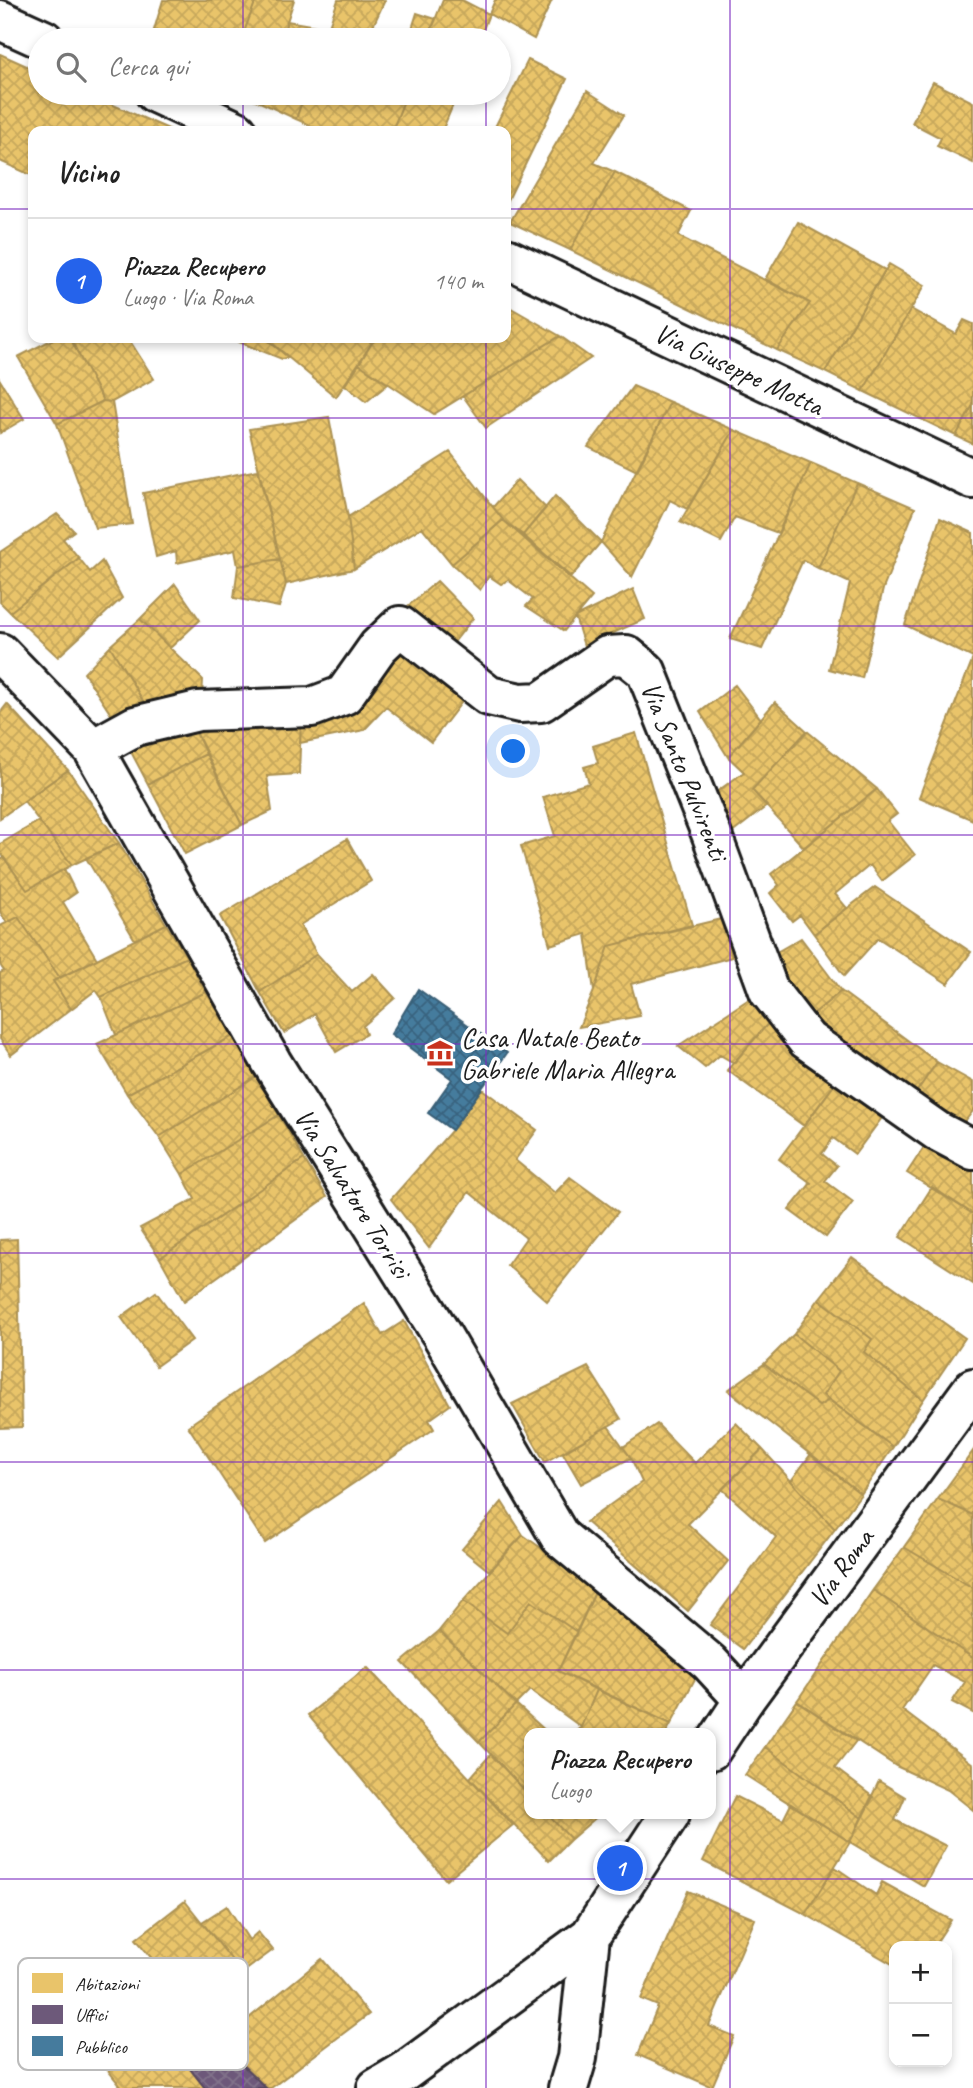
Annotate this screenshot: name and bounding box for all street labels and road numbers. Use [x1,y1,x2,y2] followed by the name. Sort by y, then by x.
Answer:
[649,315,830,424] street label: Via Giuseppe Motta
[633,677,738,869] street label: Via Santo Pulvirenti
[287,1102,421,1288] street label: Via Salvatore Torrisi
[801,1520,882,1614] street label: Via Roma

